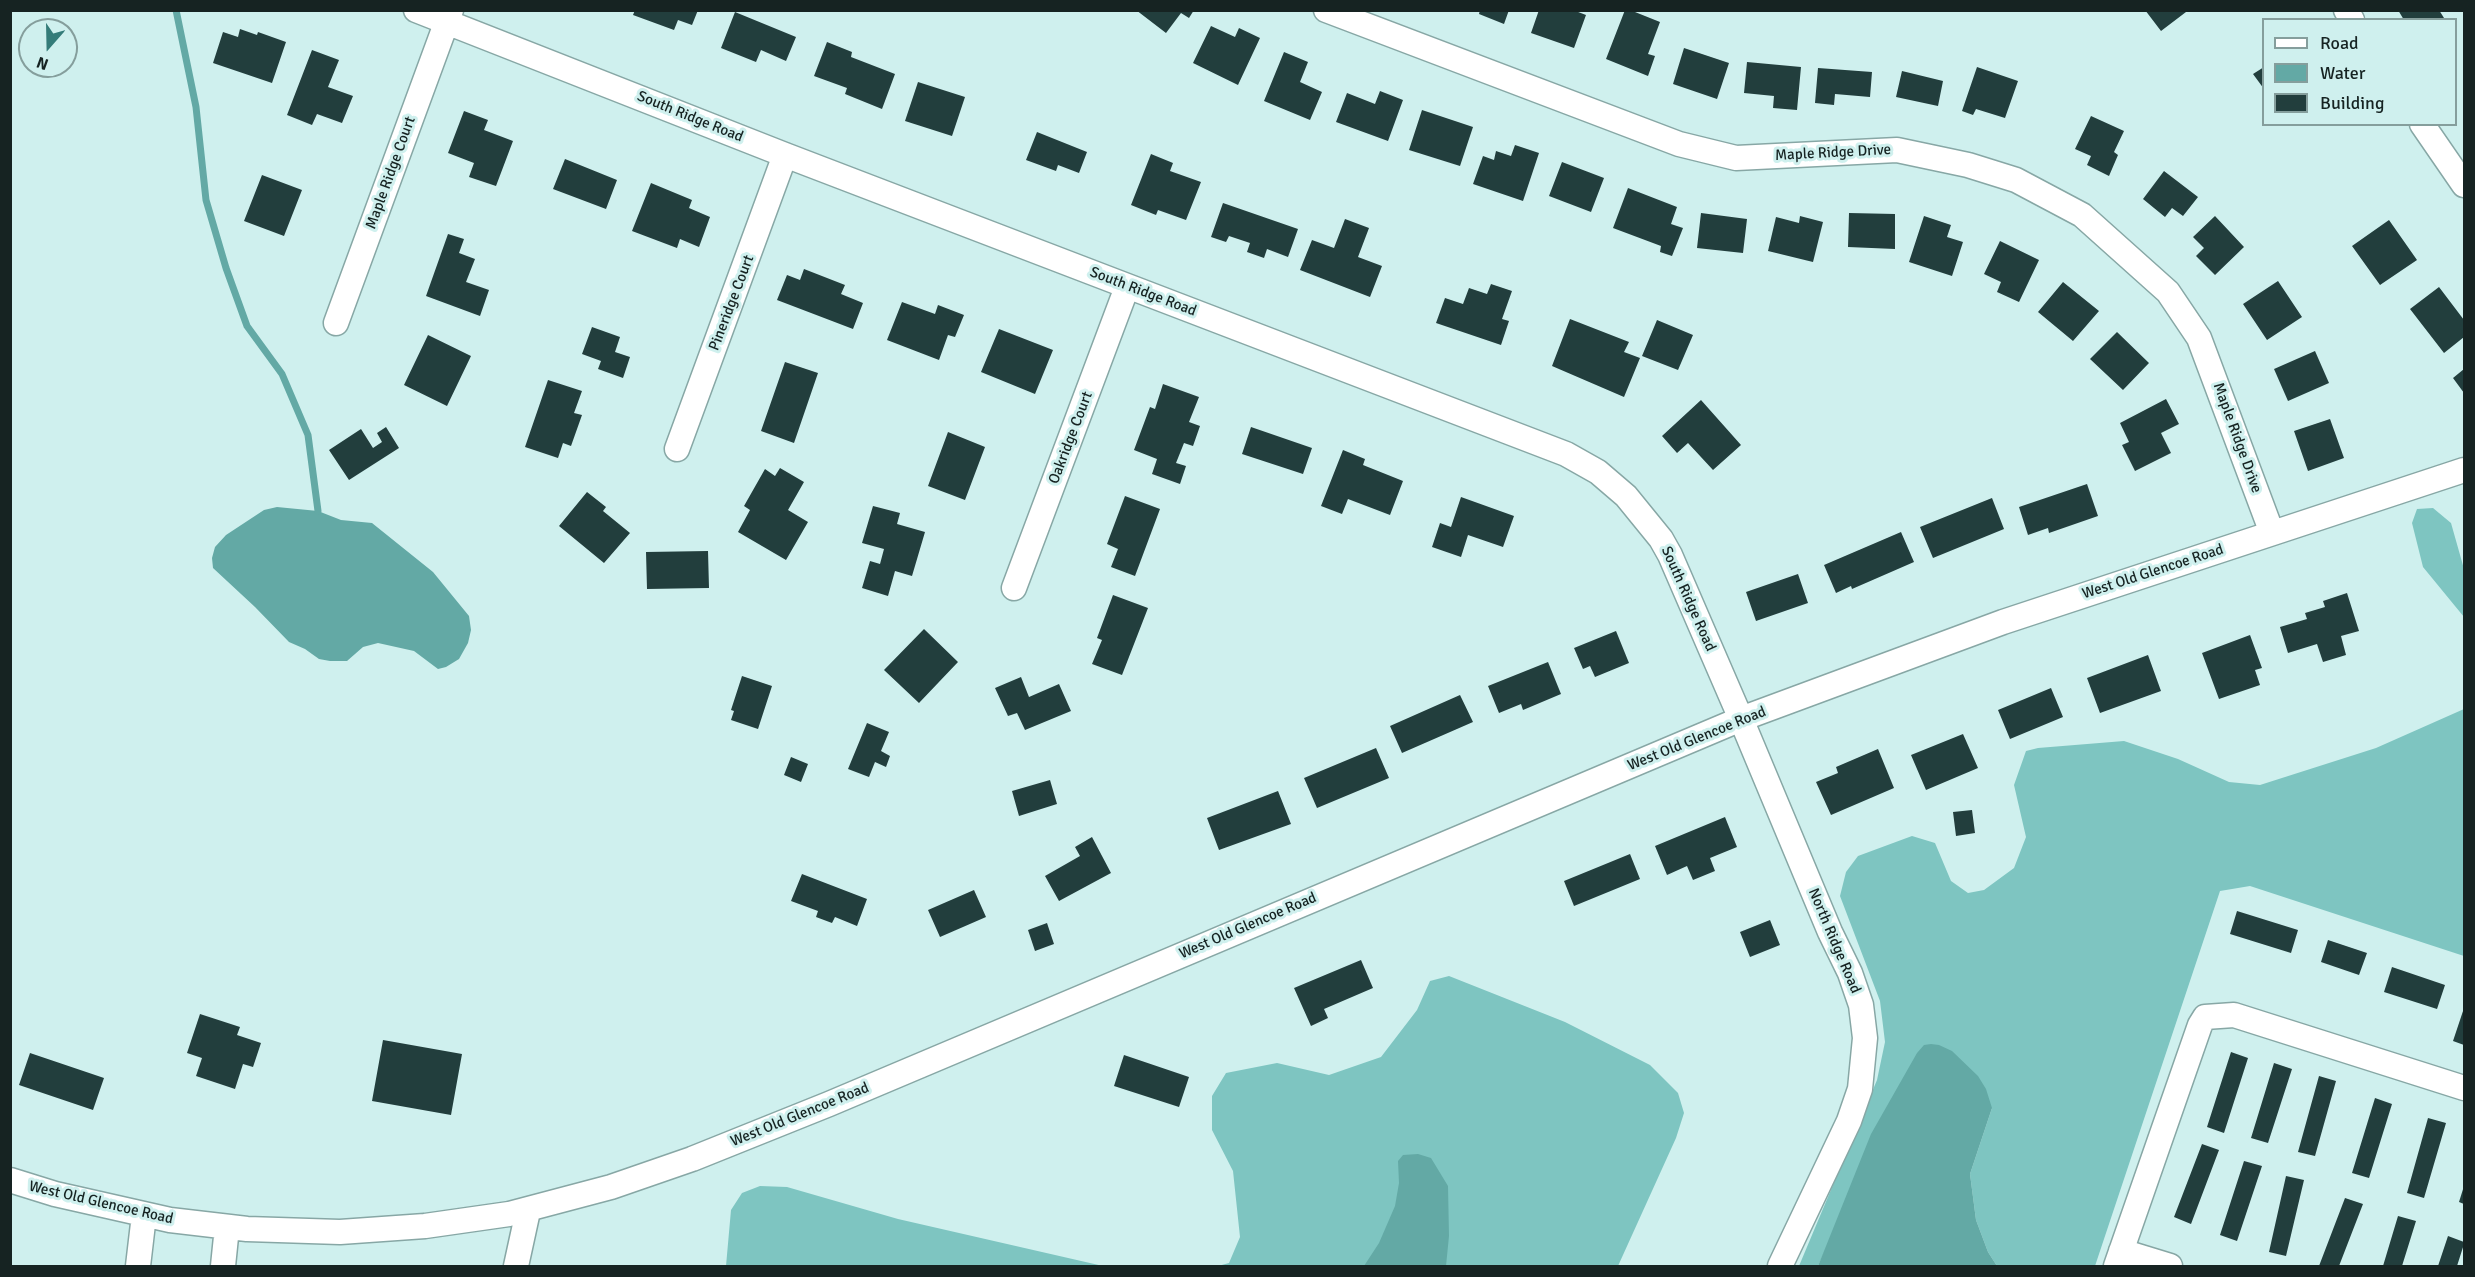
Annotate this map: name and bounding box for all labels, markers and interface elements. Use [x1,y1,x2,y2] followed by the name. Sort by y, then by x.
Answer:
[18,18,78,78] north arrow
[2262,18,2457,126] legend
[2320,32,2359,54] text: Road
[34,52,51,74] text: N
[2320,62,2365,84] text: Water
[634,88,746,146] street label: South Ridge Road
[2320,92,2384,114] text: Building
[362,114,420,232] street label: Maple Ridge Court
[1775,141,1891,165] street label: Maple Ridge Drive
[706,253,758,353] street label: Pineridge Court
[1087,263,1199,321] street label: South Ridge Road
[2209,380,2265,496] street label: Maple Ridge Drive
[1045,389,1097,487] street label: Oakridge Court
[2080,541,2226,603] street label: West Old Glencoe Road
[1657,544,1719,654] street label: South Ridge Road
[1625,703,1769,775] street label: West Old Glencoe Road
[1804,886,1864,996] street label: North Ridge Road
[1177,889,1319,963] street label: West Old Glencoe Road
[728,1079,872,1151] street label: West Old Glencoe Road
[27,1178,175,1228] street label: West Old Glencoe Road

